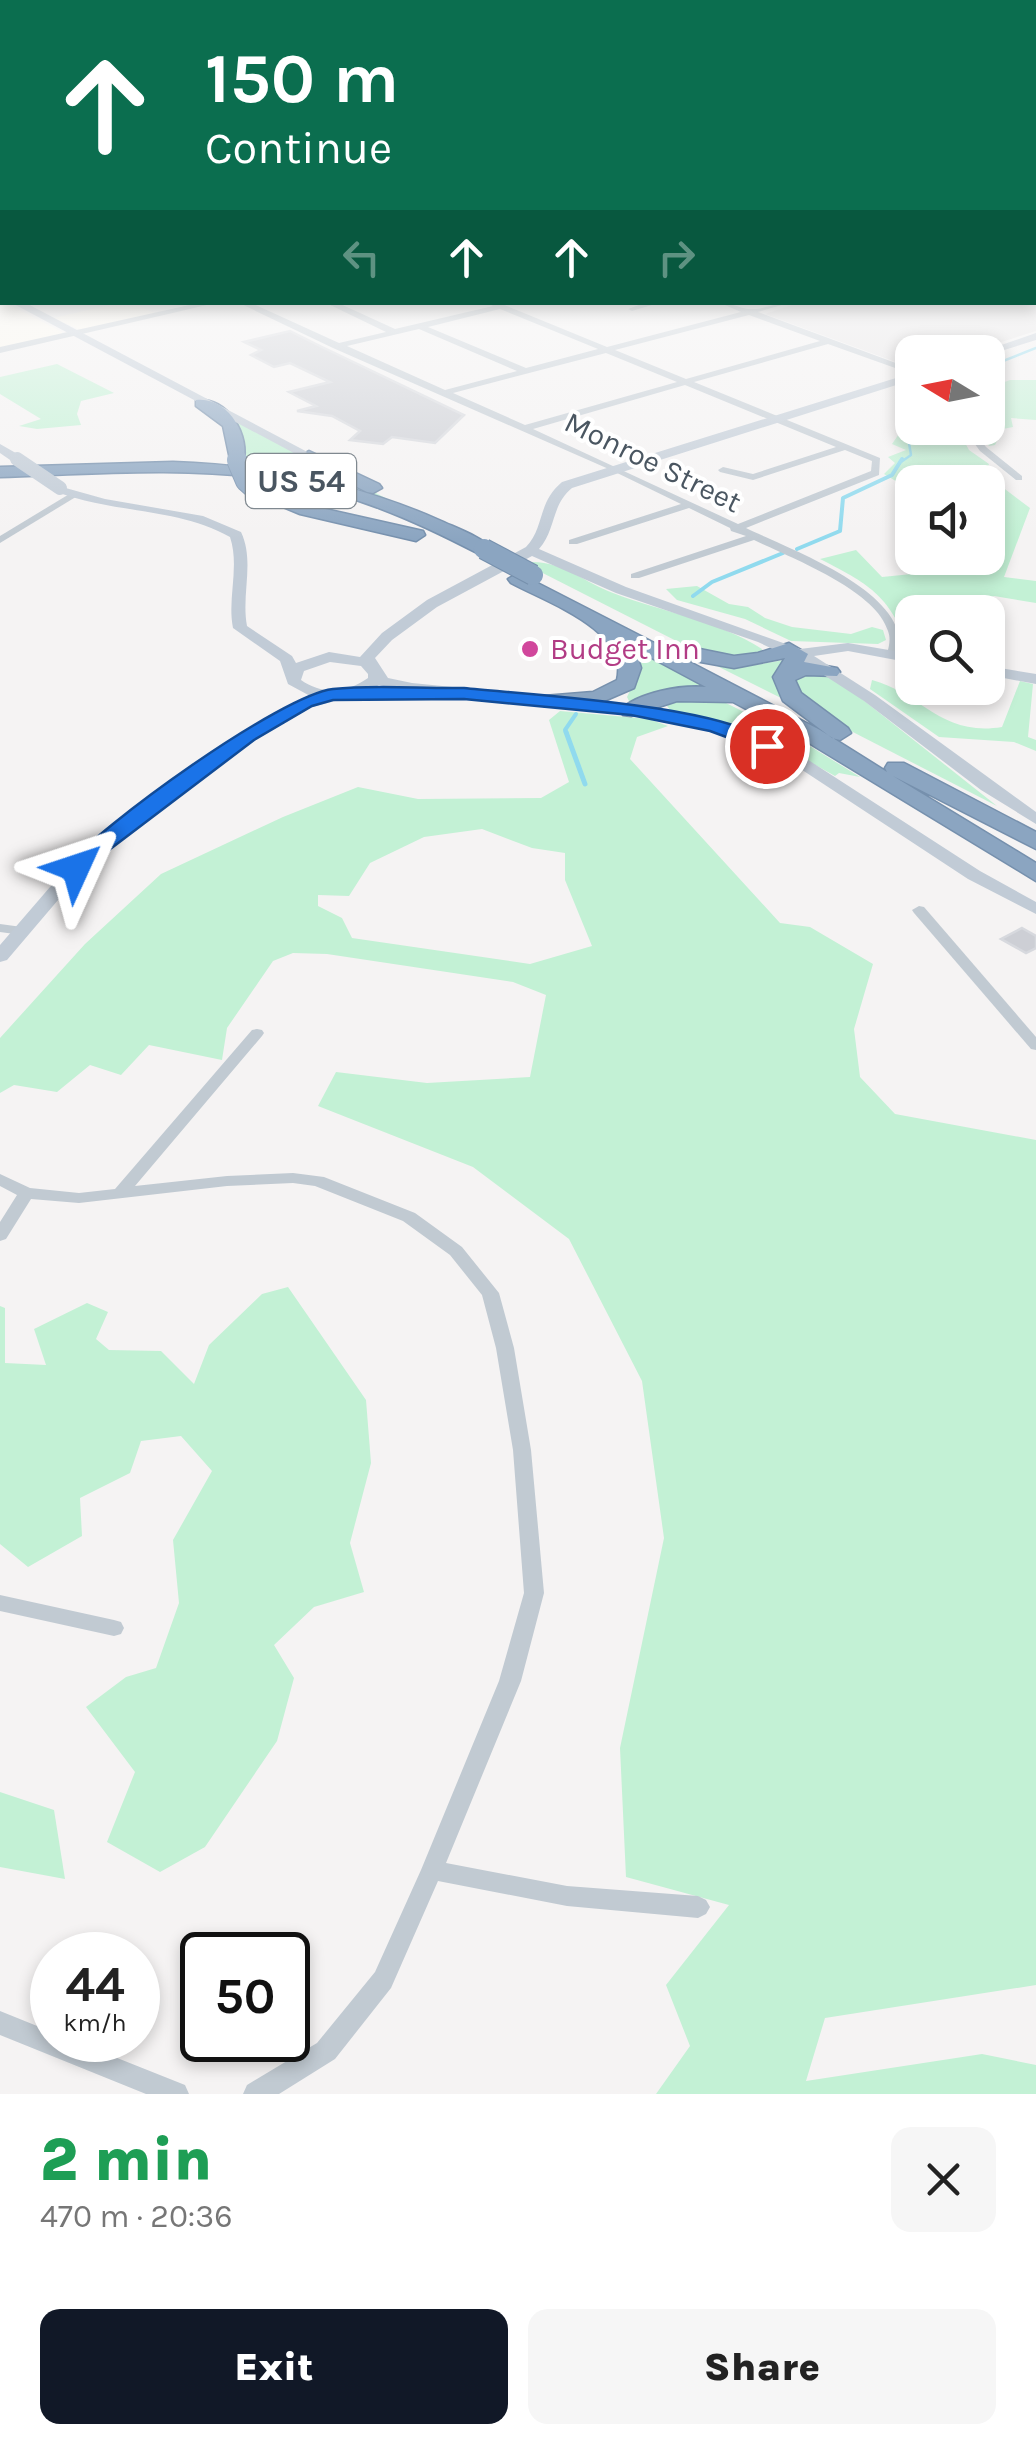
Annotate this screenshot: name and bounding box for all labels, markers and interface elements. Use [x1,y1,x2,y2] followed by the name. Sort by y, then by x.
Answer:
[205,38,399,120] text: 150 m
[40,40,170,170] icon: ahead
[205,122,392,174] text: Continue
[334,230,389,285] icon: left
[439,230,494,285] icon: ahead
[544,230,599,285] icon: ahead
[649,230,704,285] icon: right
[895,335,1005,445] north arrow
[895,335,1005,705] map controls
[559,404,747,520] street label: Monroe Street
[246,454,356,508] road number: US 54
[895,465,1005,575] button: sound
[895,595,1005,705] button: search
[550,631,700,667] place label: Budget Inn
[519,638,541,660] marker: Budget Inn
[725,704,810,789] pin
[740,719,795,774] icon: arrive
[24,816,128,920] position arrow
[180,1932,310,2062] speed limit sign: 50
[65,1955,125,2014] text: 44
[63,2008,127,2037] text: km/h
[40,2125,212,2195] text: 2 min
[891,2127,996,2232] button: close
[40,2198,232,2235] text: 470 m · 20:36
[40,2309,508,2424] button: Exit
[528,2309,996,2424] button: Share

